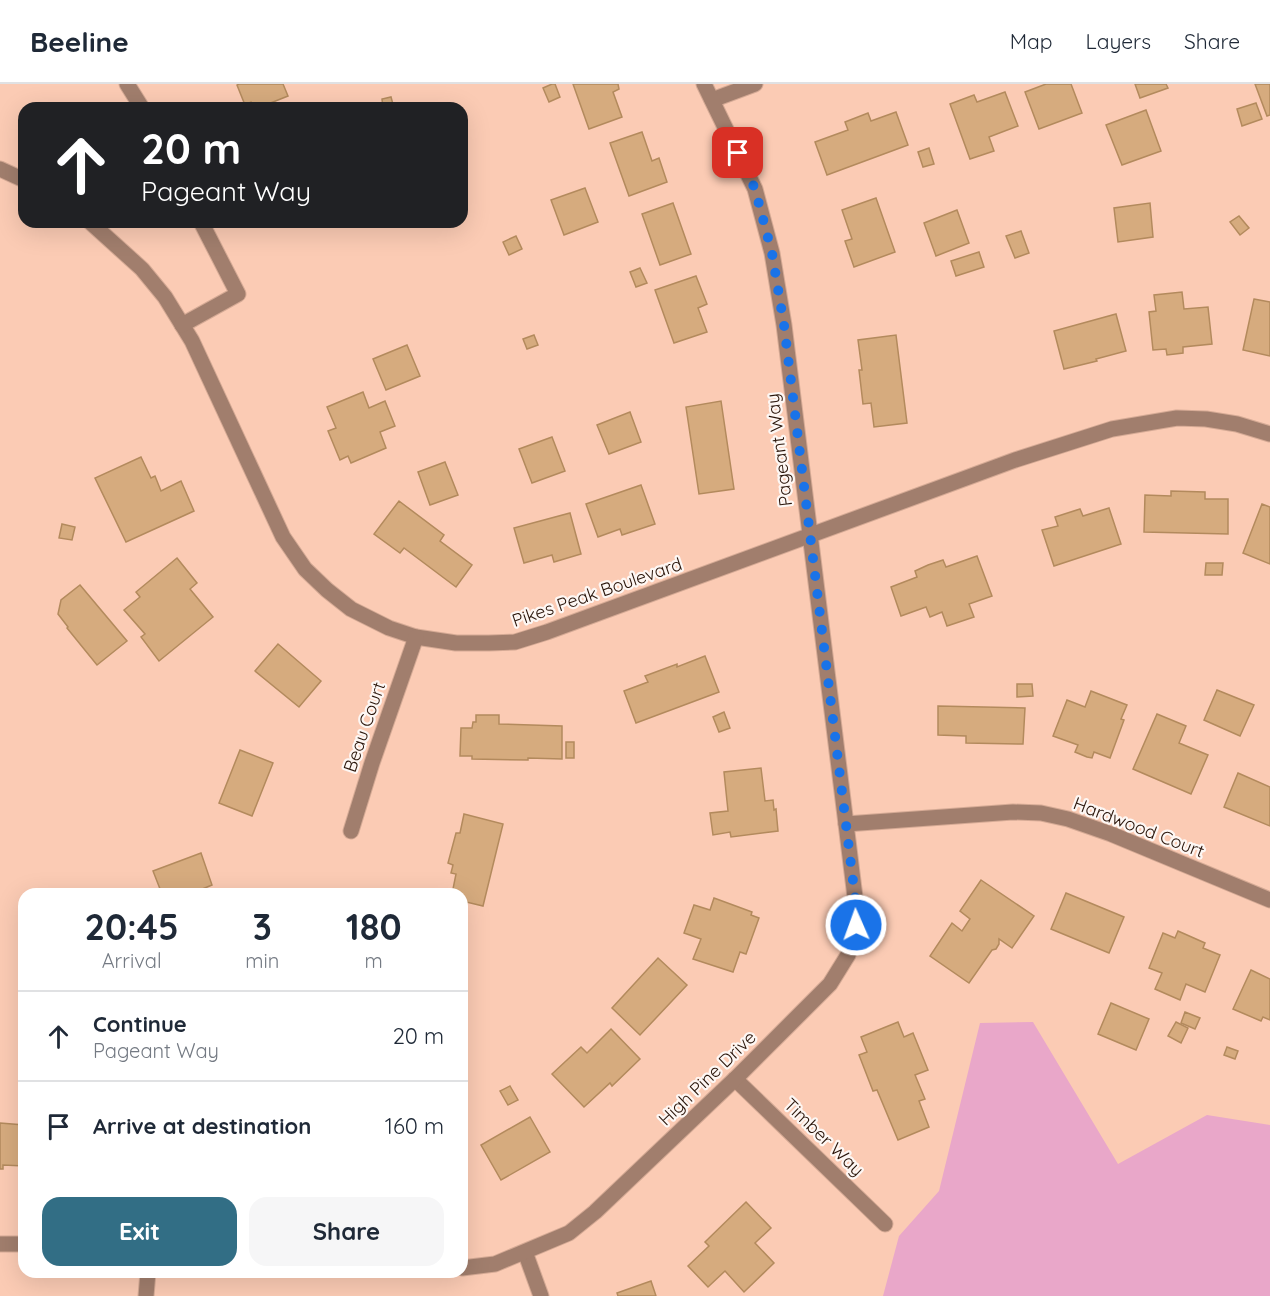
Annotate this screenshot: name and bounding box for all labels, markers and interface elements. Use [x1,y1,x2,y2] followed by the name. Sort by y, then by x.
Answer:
[30,24,129,59] text: Beeline
[1010,28,1053,54] text: Map
[1086,28,1151,54] text: Layers
[1184,28,1240,54] text: Share
[141,122,241,175] text: 20 m
[42,126,120,204] icon: ahead
[712,127,763,178] pin
[721,136,754,169] icon: arrive
[141,174,311,208] text: Pageant Way
[761,392,797,508] street label: Pageant Way
[509,552,685,632] street label: Pikes Peak Boulevard
[338,679,390,775] street label: Beau Court
[1070,791,1208,863] street label: Hardwood Court
[824,893,888,957] position arrow
[84,904,179,949] text: 20:45
[253,904,272,949] text: 3
[346,904,402,949] text: 180
[102,948,162,973] text: Arrival
[245,948,279,973] text: min
[364,948,383,973] text: m
[93,1010,187,1038] text: Continue
[42,1020,75,1053] icon: ahead
[393,1022,444,1050] text: 20 m
[653,1026,761,1130] street label: High Pine Drive
[93,1038,219,1063] text: Pageant Way
[779,1093,869,1181] street label: Timber Way
[42,1110,75,1143] icon: arrive
[93,1112,311,1140] text: Arrive at destination
[385,1112,444,1140] text: 160 m
[42,1197,237,1266] button: Exit
[249,1197,444,1266] button: Share

